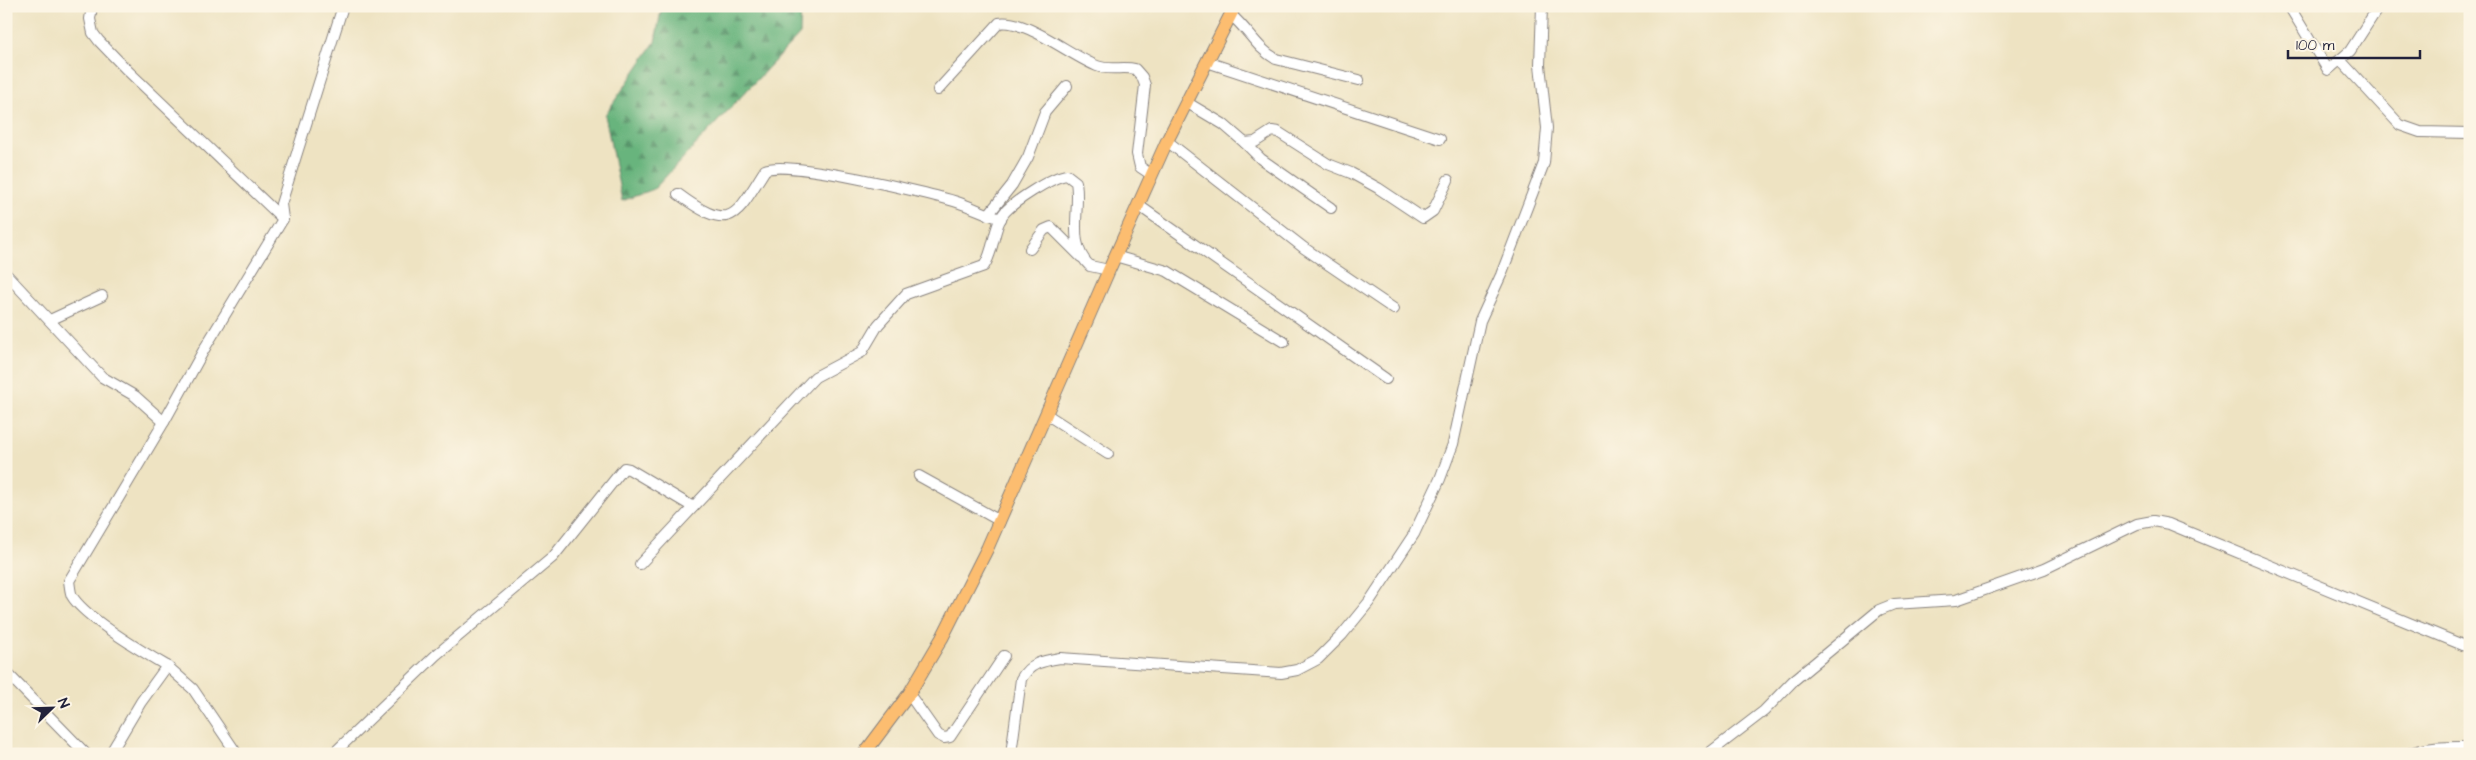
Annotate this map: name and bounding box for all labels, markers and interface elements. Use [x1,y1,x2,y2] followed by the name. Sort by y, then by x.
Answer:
[2288,28,2421,60] scale bar
[2296,35,2335,56] text: 100 m
[28,682,78,732] north arrow
[52,695,74,711] text: N

